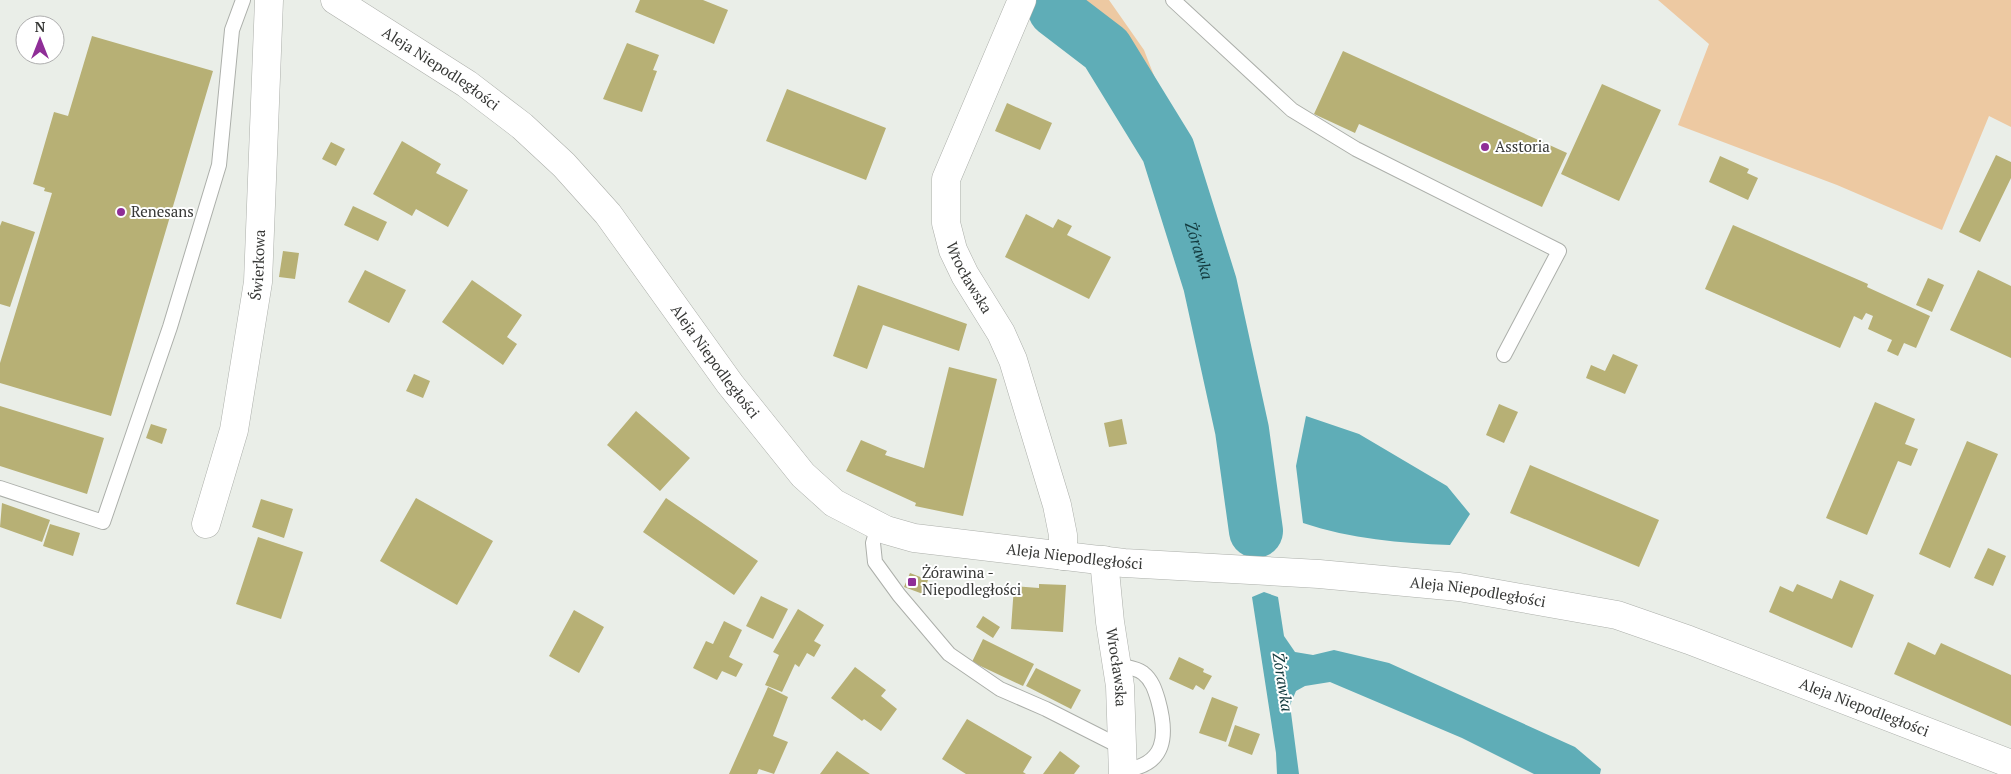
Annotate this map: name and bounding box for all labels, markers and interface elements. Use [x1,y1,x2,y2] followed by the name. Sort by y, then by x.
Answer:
[15,15,65,65] north arrow
[35,17,46,36] text: N
[379,22,504,114] street label: Aleja Niepodległości
[1495,136,1550,156] place label: Asstoria
[1479,141,1491,153] marker: Asstoria
[131,201,194,221] place label: Renesans
[115,206,127,218] marker: Renesans
[1180,219,1219,282] water label: Żórawka
[244,229,269,302] street label: Świerkowa
[942,239,998,317] street label: Wrocławska
[667,300,765,422] street label: Aleja Niepodległości
[1005,538,1143,573] street label: Aleja Niepodległości
[922,562,1021,599] place label: Żórawina - Niepodległości
[1409,571,1548,611] street label: Aleja Niepodległości
[906,576,918,588] marker: Żórawina - Niepodległości
[1102,626,1132,707] street label: Wrocławska
[1267,651,1299,713] water label: Żórawka
[1797,673,1932,741] street label: Aleja Niepodległości

